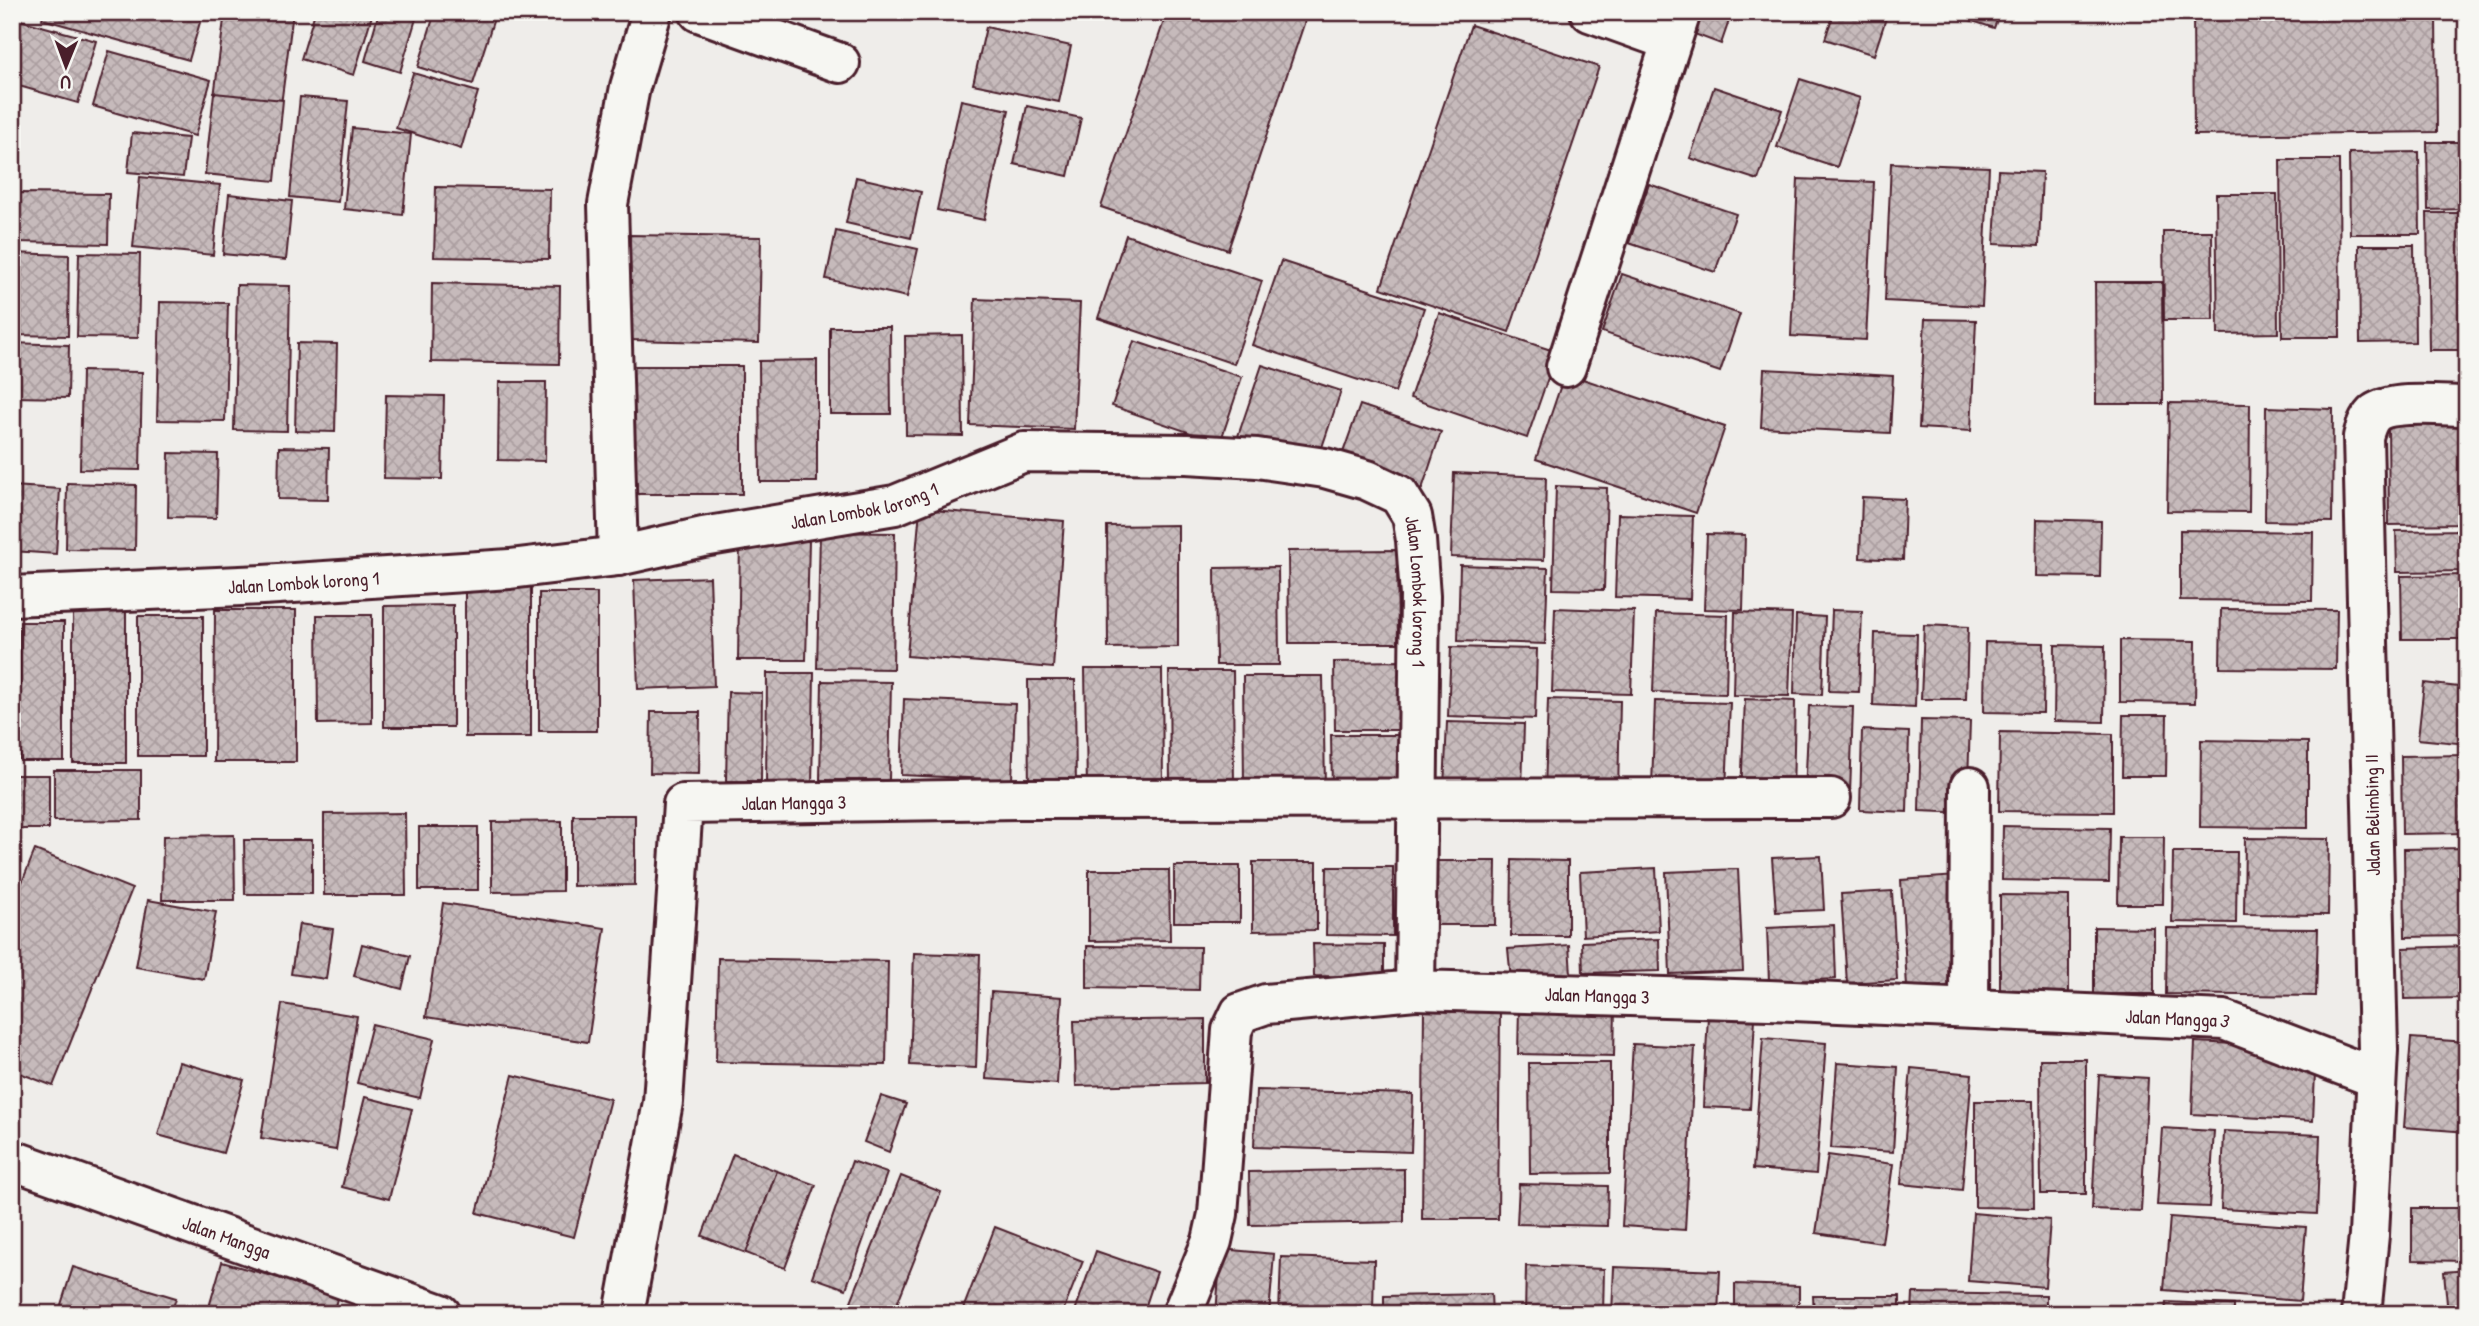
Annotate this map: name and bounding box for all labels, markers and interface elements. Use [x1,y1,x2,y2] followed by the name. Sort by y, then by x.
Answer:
[32,32,102,102] north arrow
[60,70,71,96] text: U
[788,476,942,535] street label: Jalan Lombok lorong 1
[1399,514,1433,667] street label: Jalan Lombok lorong 1
[227,564,380,600] street label: Jalan Lombok lorong 1
[2358,754,2386,876] street label: Jalan Belimbing II
[741,789,846,816] street label: Jalan Mangga 3
[1544,981,1650,1010] street label: Jalan Mangga 3
[2125,1003,2234,1034] street label: Jalan Mangga 3
[179,1209,275,1265] street label: Jalan Mangga

